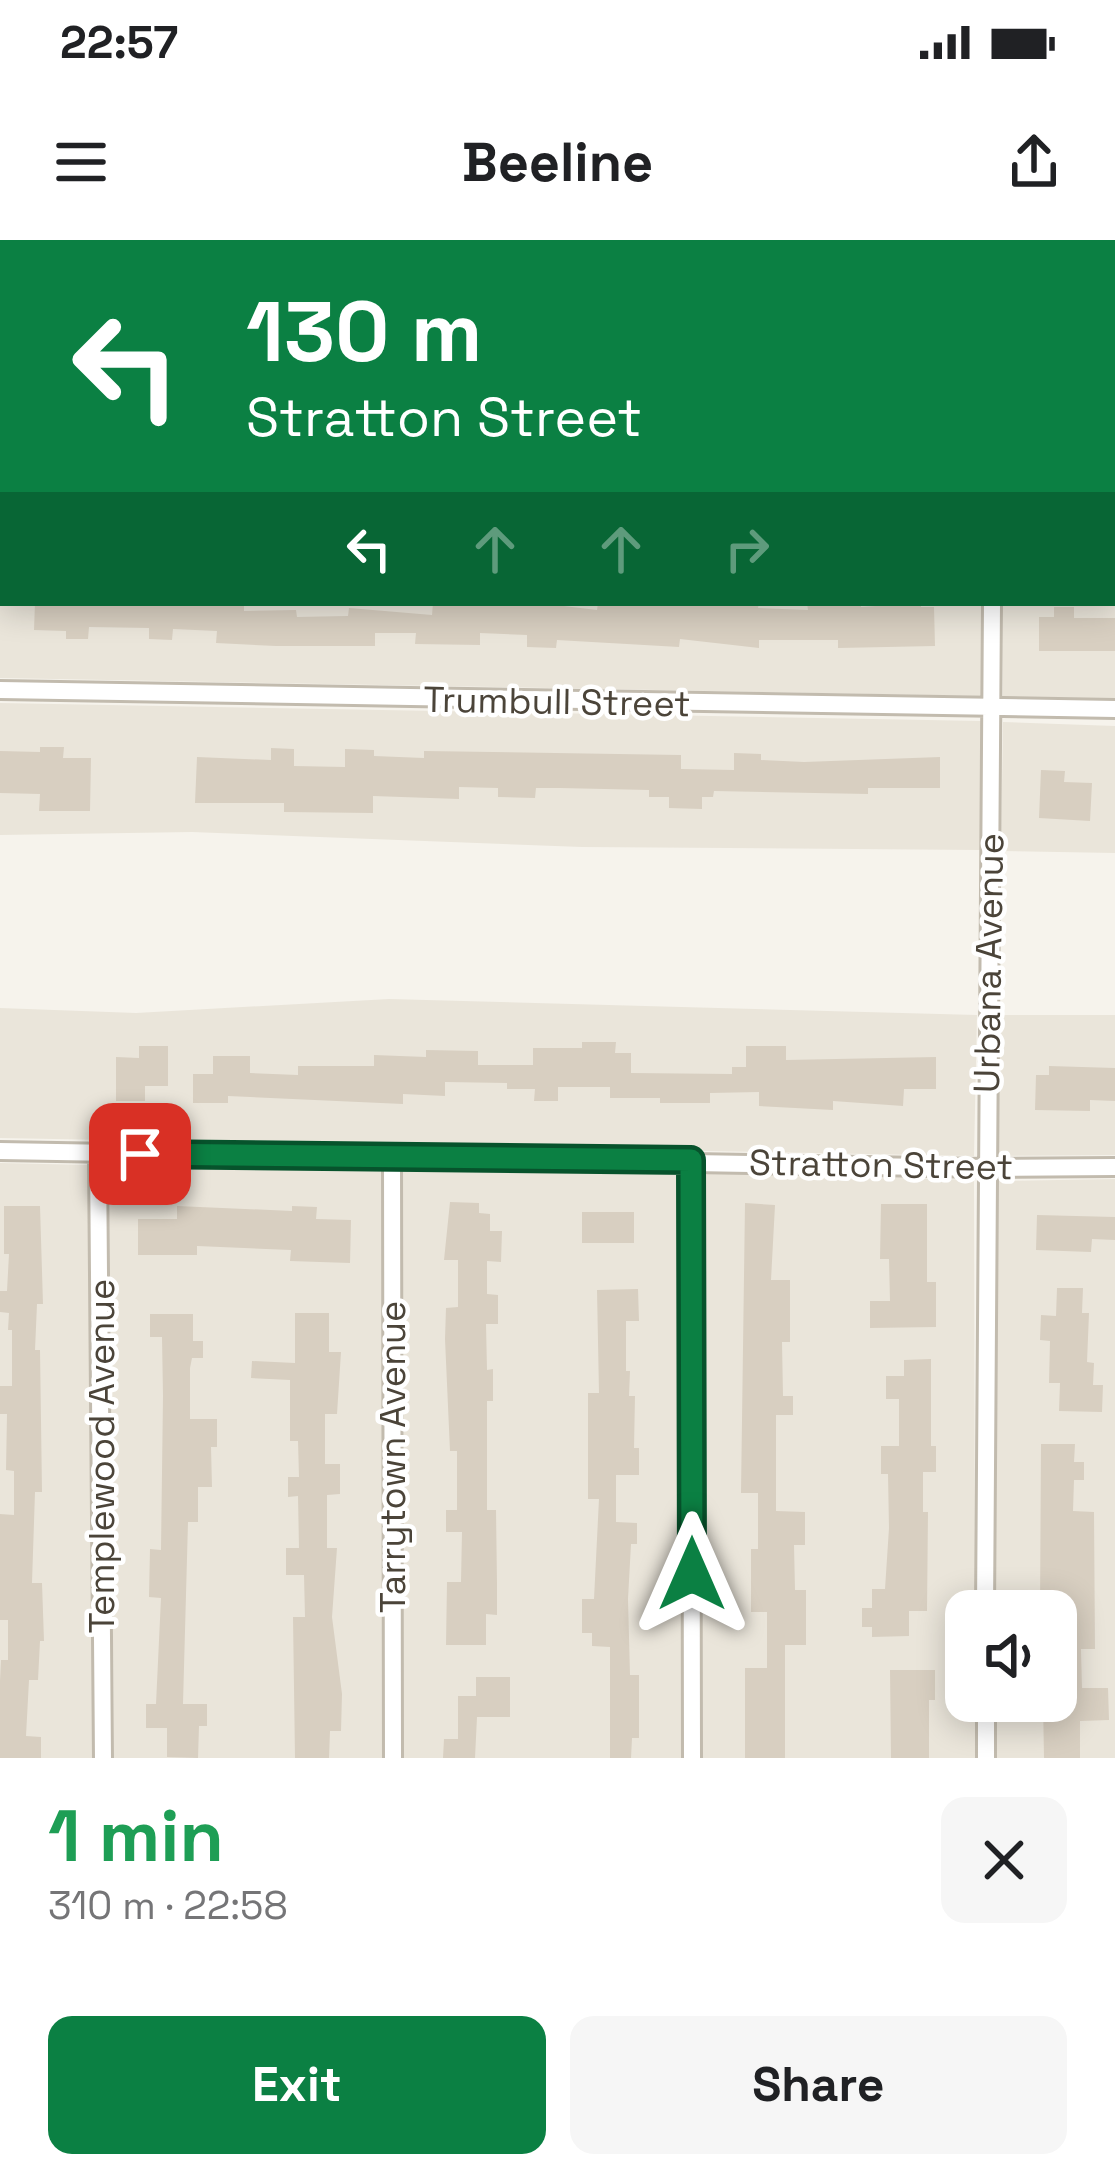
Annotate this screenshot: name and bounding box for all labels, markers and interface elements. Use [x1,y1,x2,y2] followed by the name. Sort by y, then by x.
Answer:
[60,14,178,71] text: 22:57
[462,128,653,197] text: Beeline
[48,129,114,195] icon: menu
[1001,129,1067,195] icon: share
[246,278,483,386] text: 130 m
[48,288,204,444] icon: left
[246,383,642,452] text: Stratton Street
[336,516,402,582] icon: left
[462,516,528,582] icon: ahead
[588,516,654,582] icon: ahead
[714,516,780,582] icon: right
[423,677,691,727] street label: Trumbull Street
[964,833,1014,1093] street label: Urbana Avenue
[89,1103,191,1205] pin
[107,1121,173,1187] icon: arrive
[749,1140,1013,1190] street label: Stratton Street
[79,1279,125,1633] street label: Templewood Avenue
[370,1301,416,1613] street label: Tarrytown Avenue
[629,1511,755,1637] position arrow
[945,1590,1077,1722] map controls
[945,1590,1077,1722] button: sound
[48,1790,224,1882] text: 1 min
[941,1797,1067,1923] button: close
[48,1881,288,1930] text: 310 m · 22:58
[48,2016,546,2154] button: Exit
[570,2016,1067,2154] button: Share

